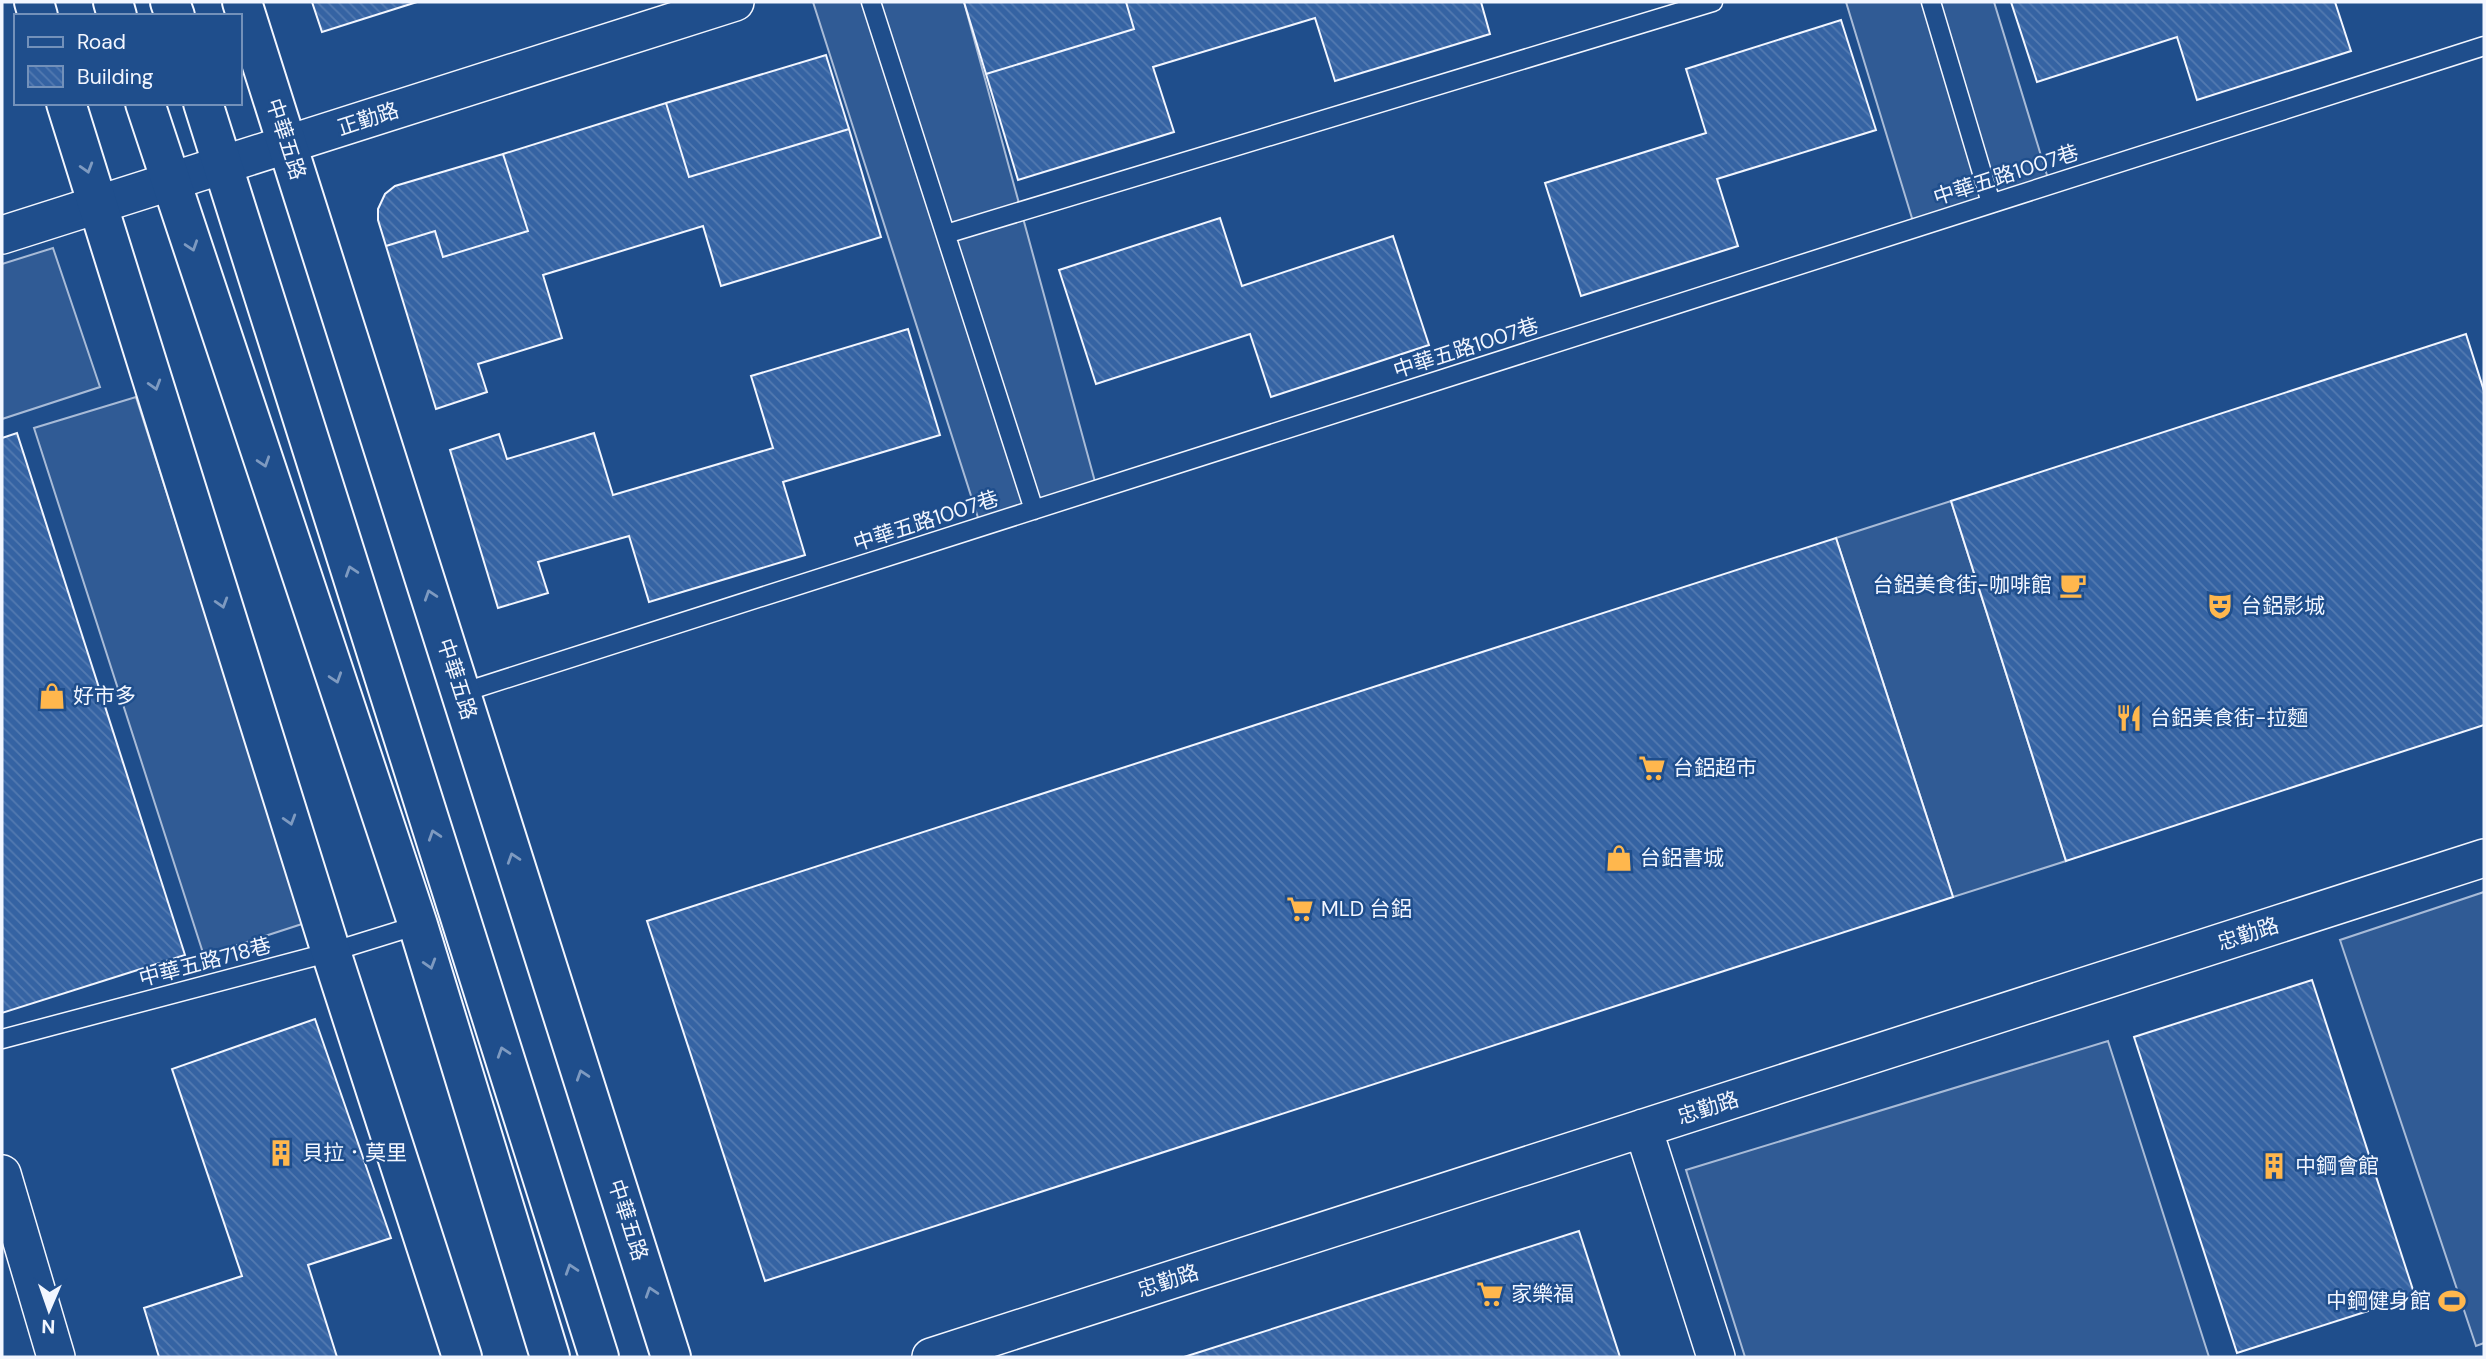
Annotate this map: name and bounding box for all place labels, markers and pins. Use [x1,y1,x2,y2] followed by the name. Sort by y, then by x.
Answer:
[2058,570,2088,600] cafe icon: 台鋁美食街-咖啡館
[1873,571,2052,599] place label: 台鋁美食街-咖啡館
[2205,591,2235,621] theatre icon: 台鋁影城
[2241,592,2325,620] place label: 台鋁影城
[37,681,67,711] shop icon: 好市多
[73,682,136,710] place label: 好市多
[2114,703,2144,733] restaurant icon: 台鋁美食街-拉麵
[2150,704,2308,732] place label: 台鋁美食街-拉麵
[1637,753,1667,783] supermarket icon: 台鋁超市
[1673,754,1757,782] place label: 台鋁超市
[1604,843,1634,873] shop icon: 台鋁書城
[1640,844,1724,872] place label: 台鋁書城
[1285,894,1315,924] supermarket icon: MLD 台鋁
[1321,895,1412,923] place label: MLD 台鋁
[266,1138,296,1168] building icon: 貝拉．莫里
[302,1139,407,1167] place label: 貝拉．莫里
[2259,1151,2289,1181] building icon: 中鋼會館
[2295,1152,2379,1180] place label: 中鋼會館
[1475,1279,1505,1309] supermarket icon: 家樂福
[1511,1280,1574,1308] place label: 家樂福
[2437,1286,2467,1316] sports icon: 中鋼健身館
[2326,1287,2431,1315] place label: 中鋼健身館

